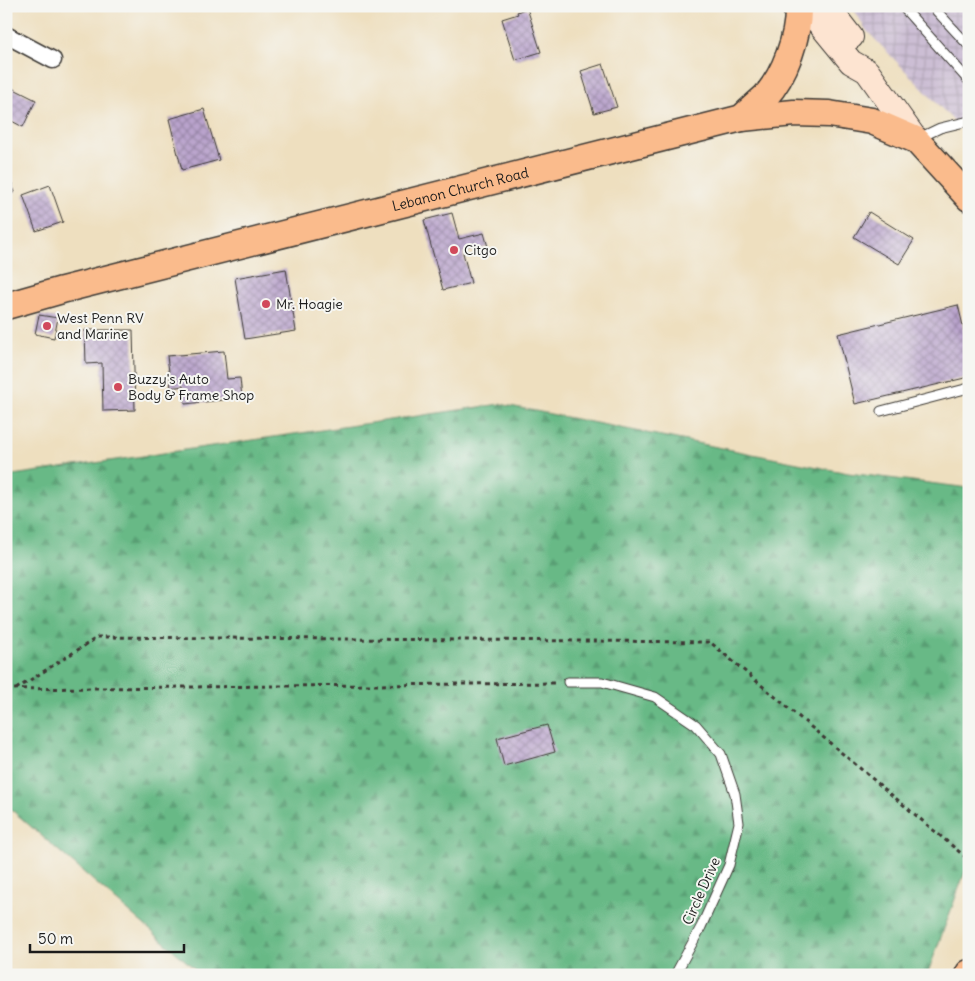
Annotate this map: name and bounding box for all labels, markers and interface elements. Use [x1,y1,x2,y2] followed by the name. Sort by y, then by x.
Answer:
[390,163,530,215] street label: Lebanon Church Road
[464,241,497,259] place label: Citgo
[448,244,460,256] marker: Citgo
[276,295,343,313] place label: Mr. Hoagie
[260,298,272,310] marker: Mr. Hoagie
[57,309,144,343] place label: West Penn RV and Marine
[41,320,53,332] marker: West Penn RV and Marine
[128,370,254,404] place label: Buzzy's Auto Body & Frame Shop
[112,381,124,393] marker: Buzzy's Auto Body & Frame Shop
[678,854,724,928] street label: Circle Drive
[30,921,184,953] scale bar
[38,929,73,948] text: 50 m

